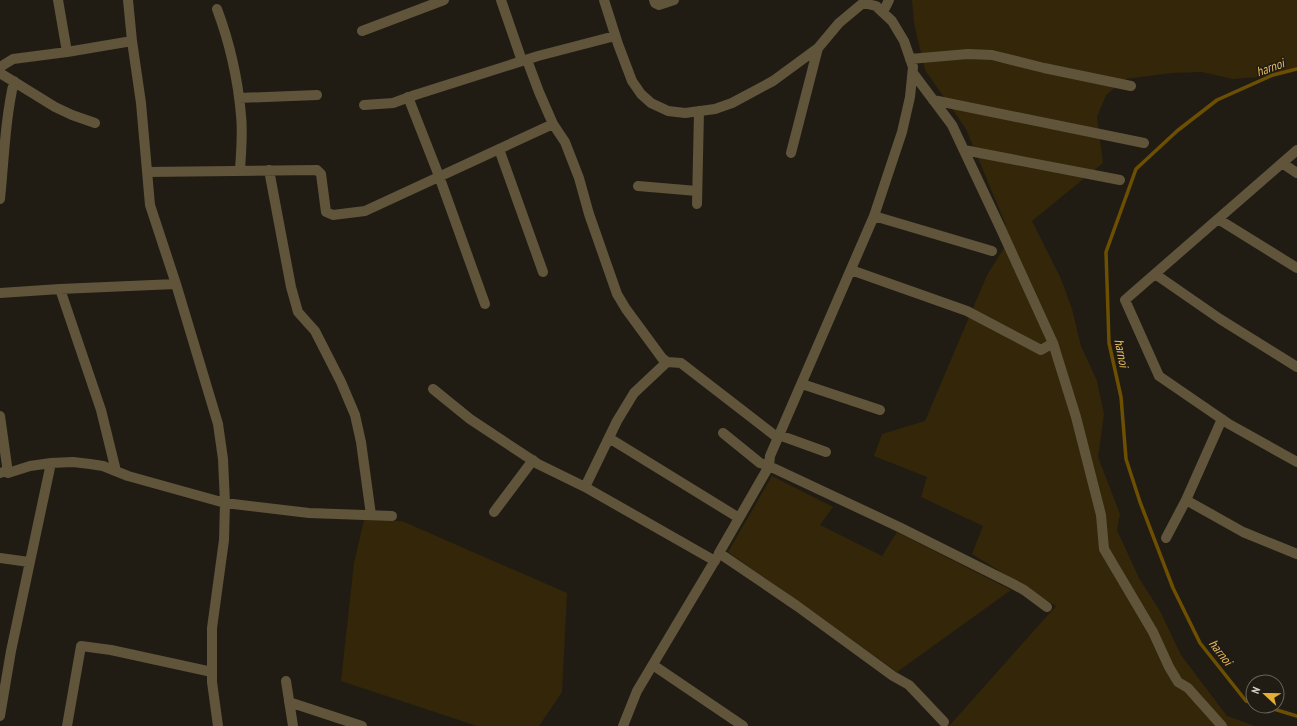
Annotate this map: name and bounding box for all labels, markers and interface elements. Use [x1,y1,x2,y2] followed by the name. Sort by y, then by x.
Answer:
[1254,54,1289,80] water label: harnoi
[1110,337,1133,371] water label: harnoi
[1205,636,1237,671] water label: harnoi
[1245,674,1285,714] north arrow
[1248,685,1263,696] text: N

